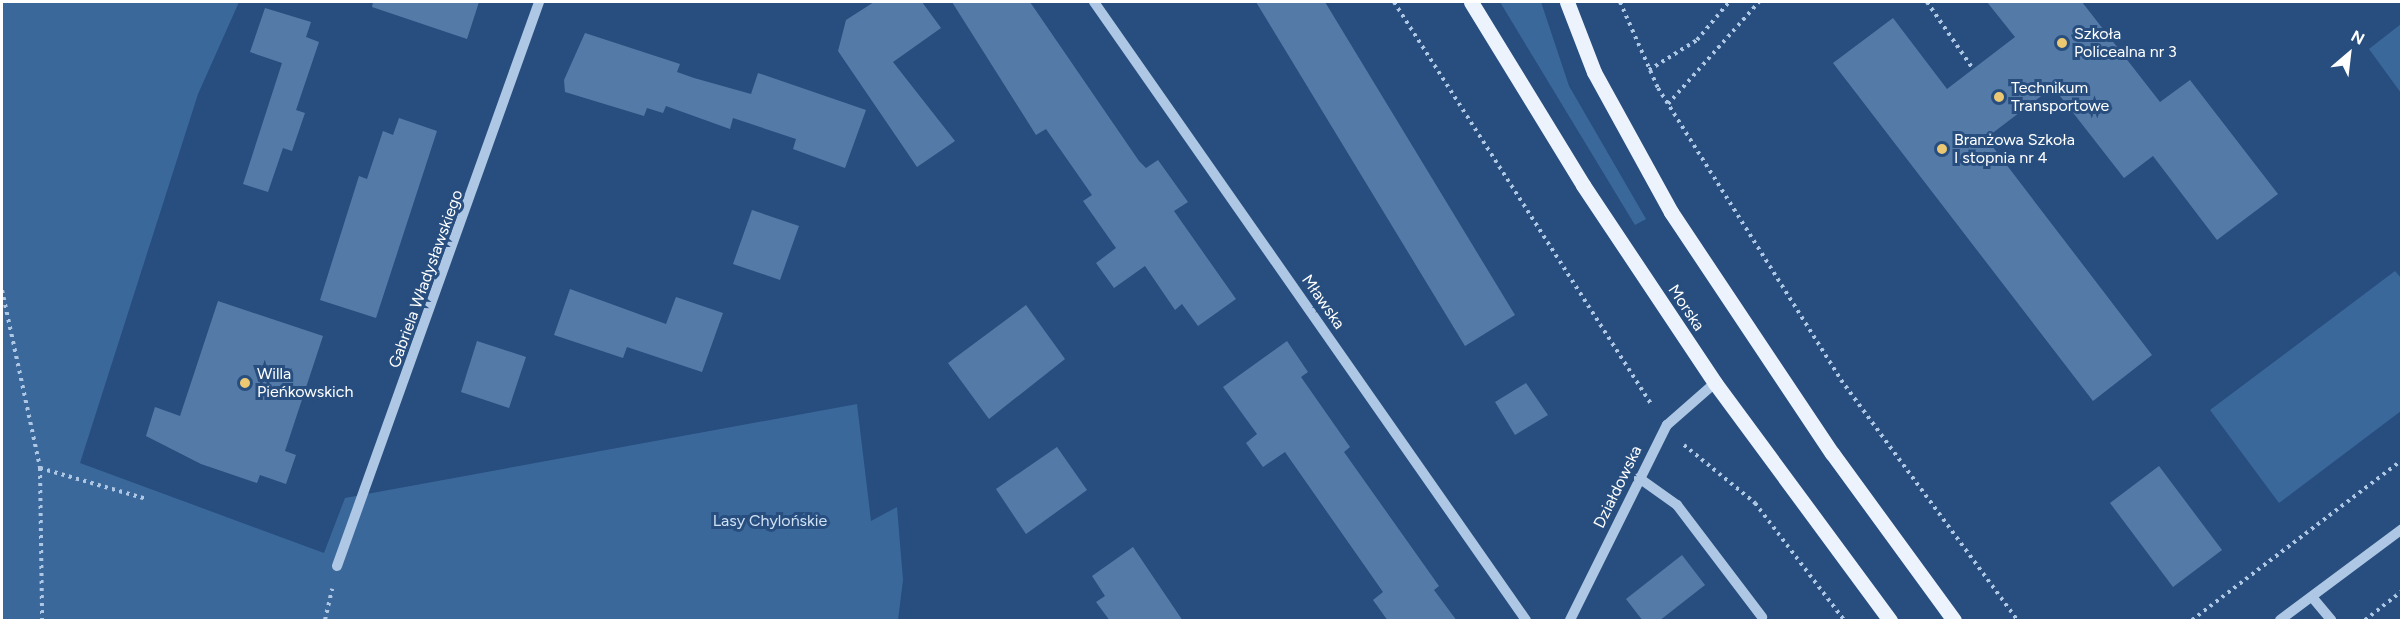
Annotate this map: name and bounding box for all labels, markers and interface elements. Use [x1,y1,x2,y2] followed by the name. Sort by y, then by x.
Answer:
[2074,24,2177,62] place label: Szkoła Policealna nr 3
[2319,24,2379,84] north arrow
[2348,26,2368,49] text: N
[2055,36,2069,50] marker: Szkoła Policealna nr 3
[2011,78,2109,116] place label: Technikum Transportowe
[1992,90,2006,104] marker: Technikum Transportowe
[1954,130,2075,168] place label: Branżowa Szkoła I stopnia nr 4
[1935,142,1949,156] marker: Branżowa Szkoła I stopnia nr 4
[385,187,467,371] street label: Gabriela Władysławskiego
[1297,271,1349,333] street label: Mławska
[1664,281,1708,335] street label: Morska
[257,364,353,402] place label: Willa Pieńkowskich
[238,376,252,390] marker: Willa Pieńkowskich
[1590,443,1646,531] street label: Działdowska
[713,511,827,531] park label: Lasy Chylońskie

